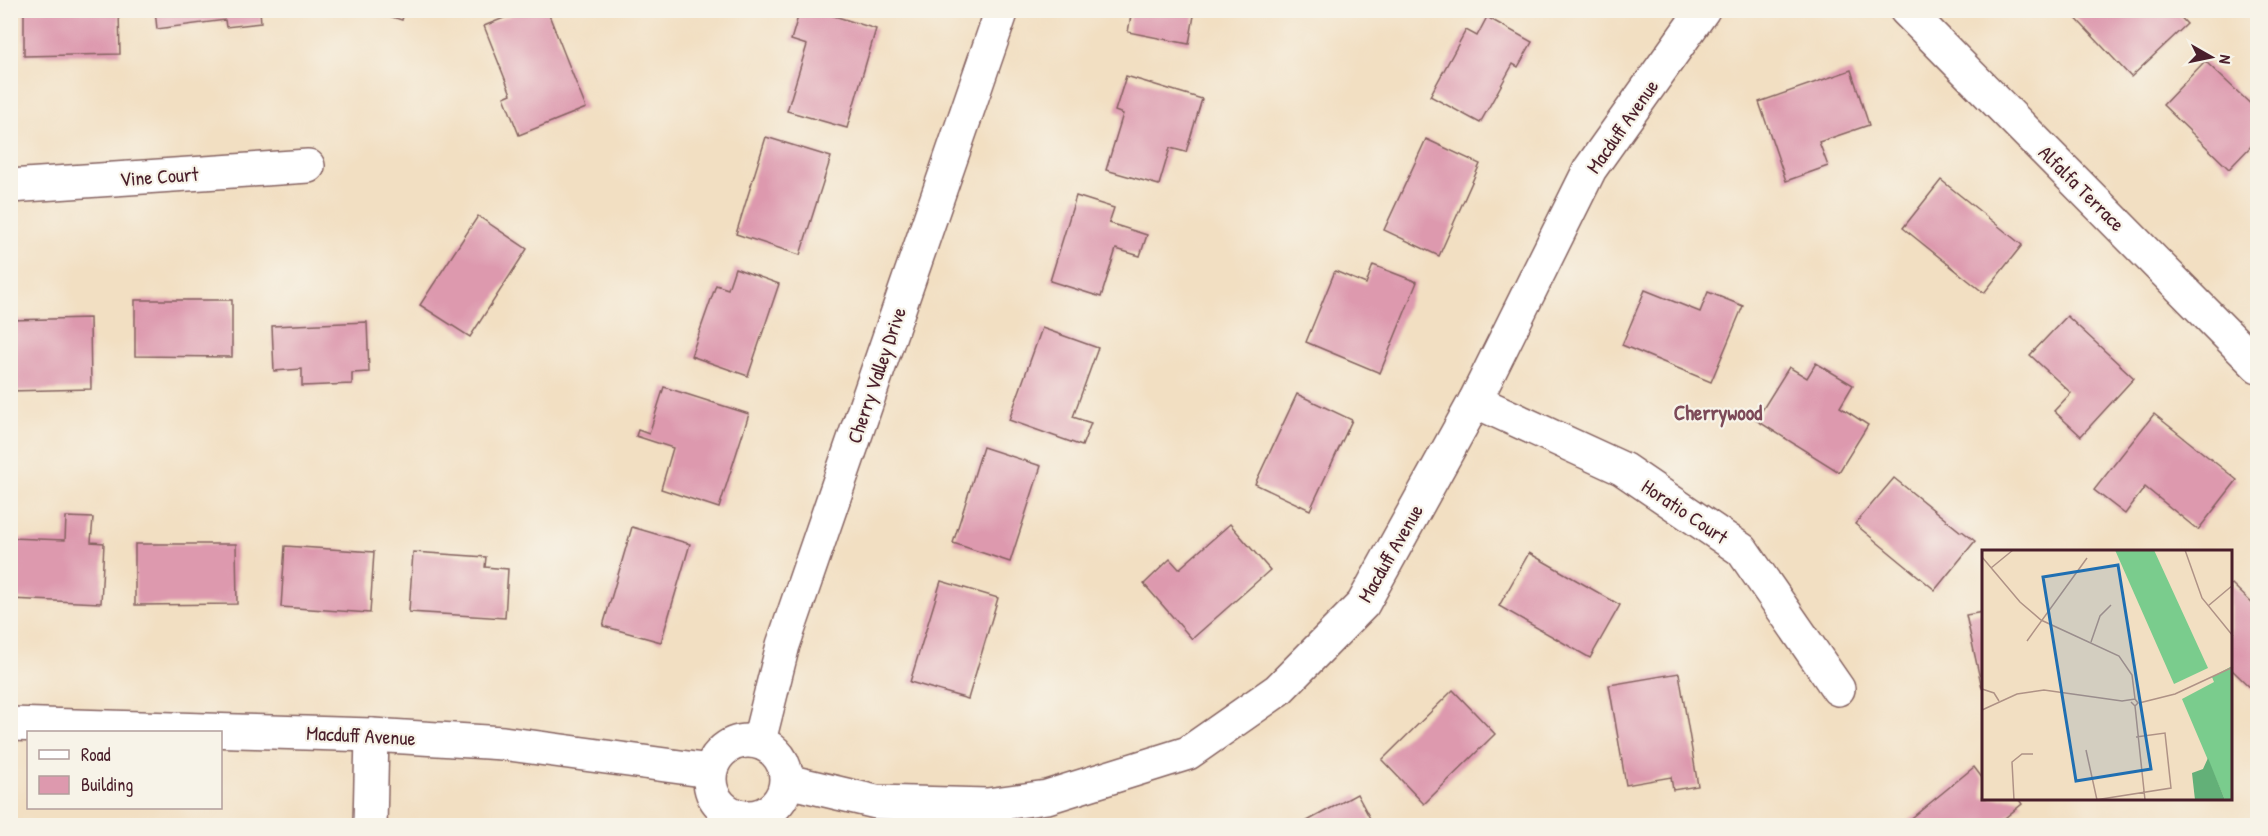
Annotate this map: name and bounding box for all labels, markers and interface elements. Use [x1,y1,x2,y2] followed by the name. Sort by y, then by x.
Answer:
[2181,27,2241,87] north arrow
[2214,53,2237,66] text: N
[1580,74,1664,178] street label: Macduff Avenue
[2033,139,2131,237] street label: Alfalfa Terrace
[119,160,200,192] street label: Vine Court
[840,303,912,447] street label: Cherry Valley Drive
[1674,398,1763,428] district label: Cherrywood
[1637,472,1734,550] street label: Horatio Court
[1351,499,1429,607] street label: Macduff Avenue
[1982,550,2232,800] inset map
[306,719,416,751] street label: Macduff Avenue
[27,731,222,809] legend
[81,742,111,767] text: Road
[81,772,133,797] text: Building

